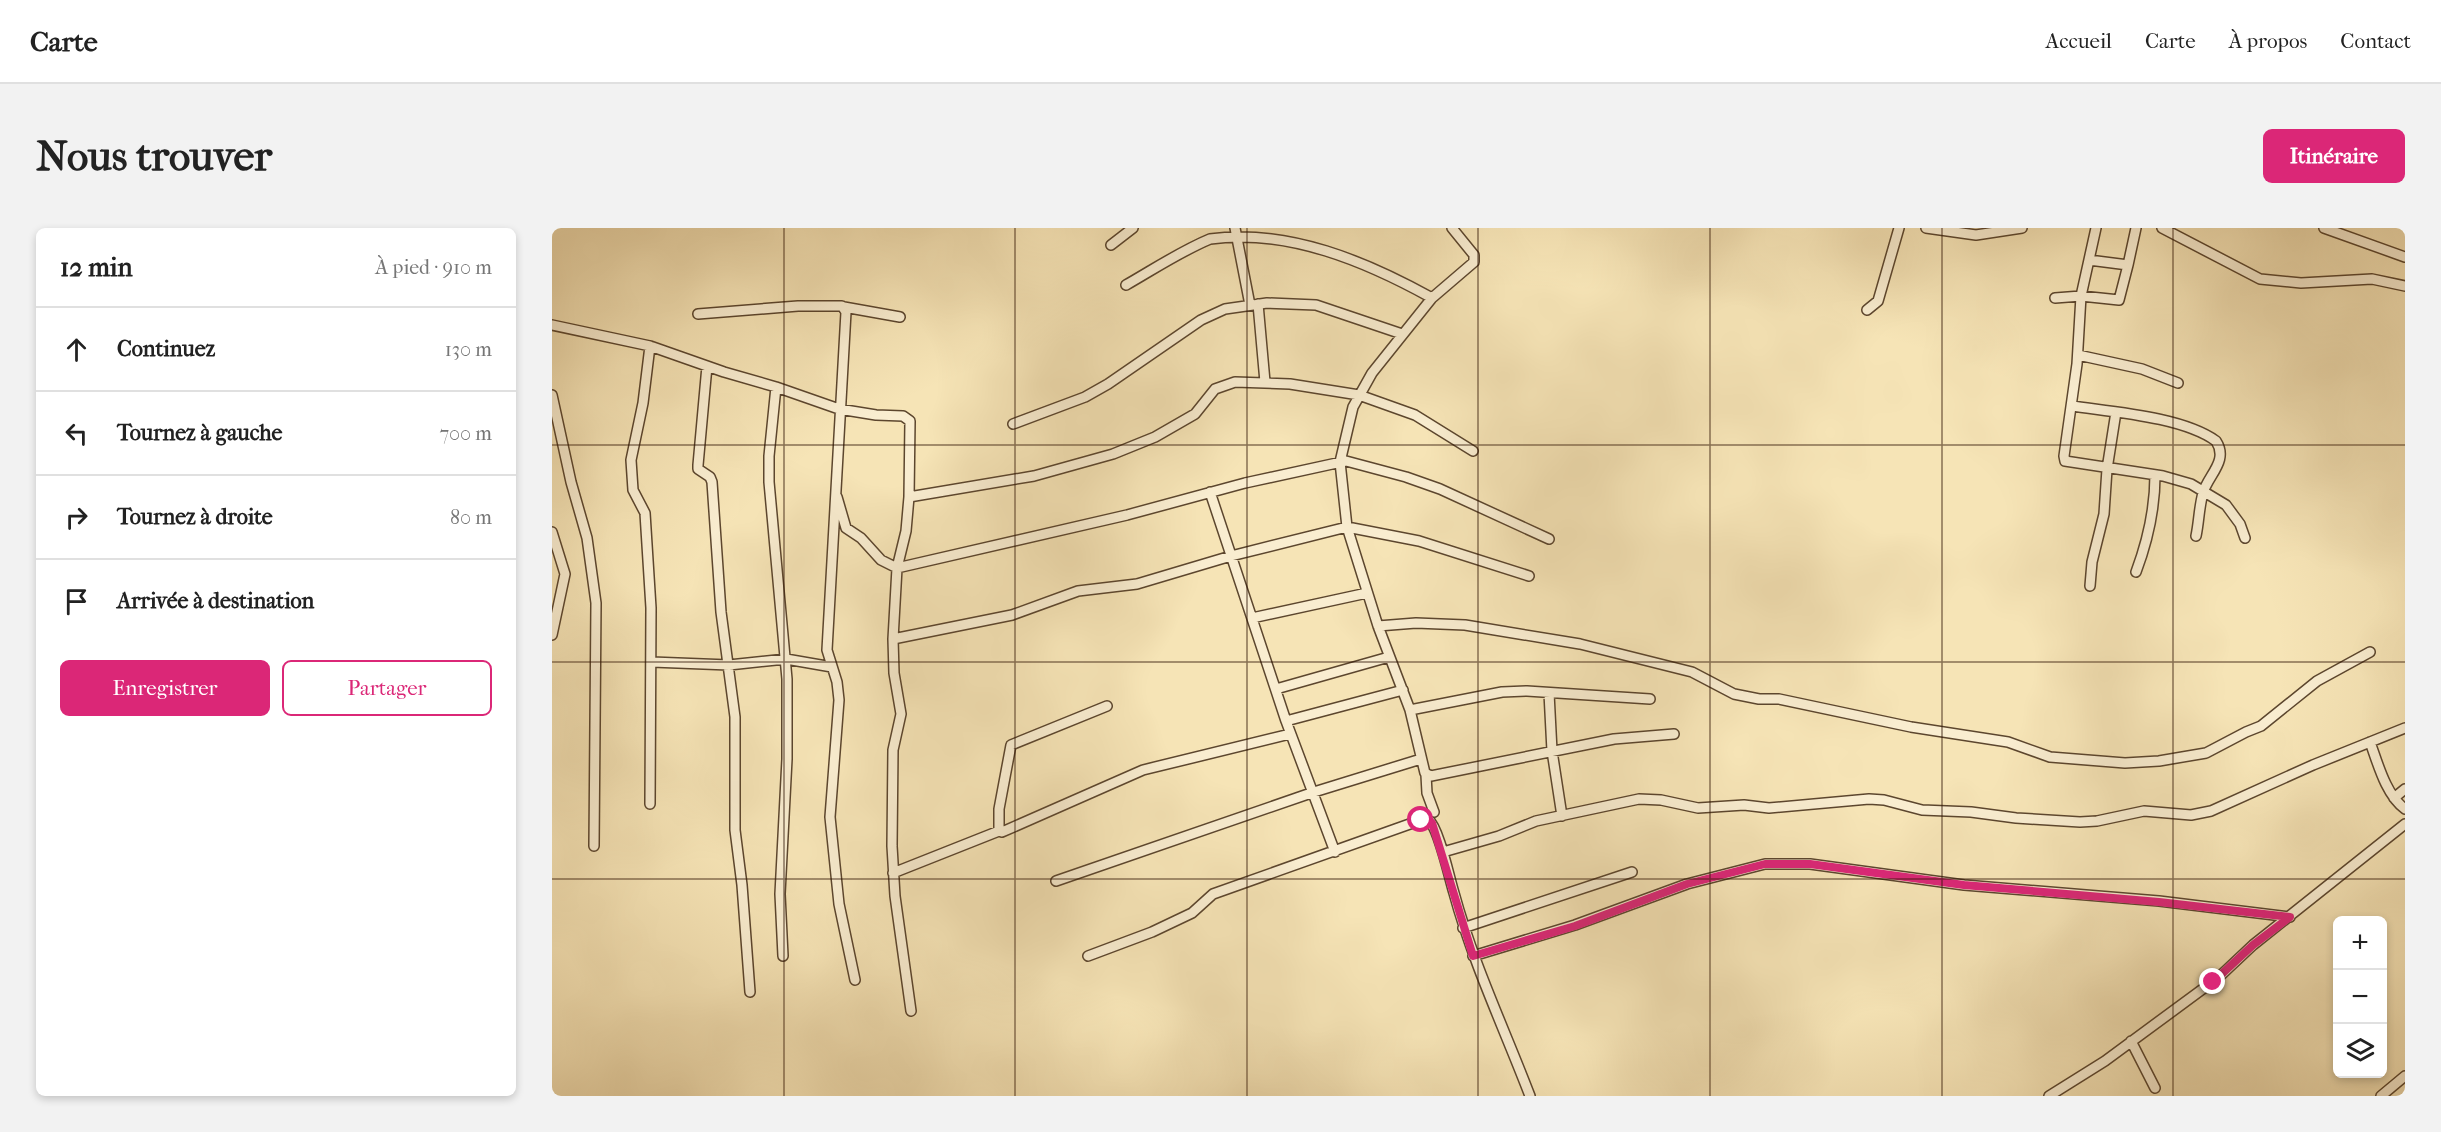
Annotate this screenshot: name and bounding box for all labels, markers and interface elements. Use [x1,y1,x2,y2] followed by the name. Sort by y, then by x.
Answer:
[30,25,98,58] text: Carte
[2046,29,2112,53] text: Accueil
[2145,29,2196,53] text: Carte
[2229,29,2307,53] text: À propos
[2340,29,2411,53] text: Contact
[2263,129,2405,183] button: Itinéraire
[36,132,272,181] text: Nous trouver
[60,252,133,283] text: 12 min
[375,256,492,279] text: À pied · 910 m
[60,333,93,366] icon: ahead
[117,336,215,362] text: Continuez
[445,338,492,361] text: 130 m
[60,417,93,450] icon: left
[117,420,282,446] text: Tournez à gauche
[439,422,492,445] text: 700 m
[60,501,93,534] icon: right
[117,504,273,530] text: Tournez à droite
[450,506,492,529] text: 80 m
[60,585,93,618] icon: arrive
[117,588,314,614] text: Arrivée à destination
[60,660,270,716] button: Enregistrer
[282,660,492,716] button: Partager
[1407,806,1433,832] route start
[2333,916,2387,1078] map controls
[2333,916,2387,970] button: +
[2199,968,2225,994] route end
[2333,970,2387,1024] button: −
[2333,1024,2387,1078] button: layers

